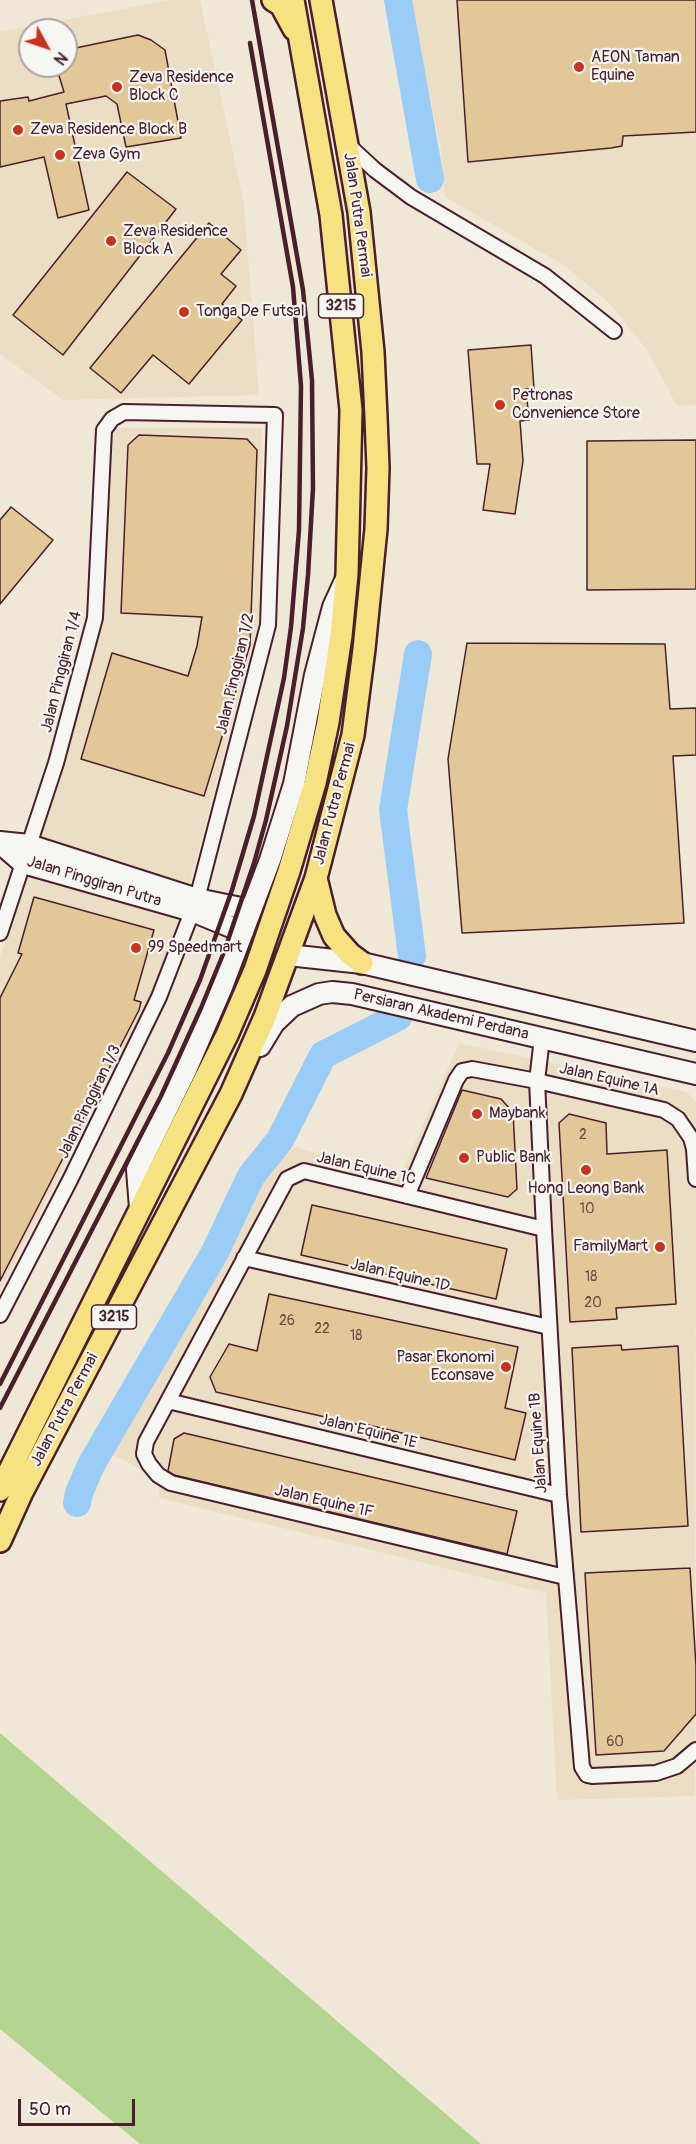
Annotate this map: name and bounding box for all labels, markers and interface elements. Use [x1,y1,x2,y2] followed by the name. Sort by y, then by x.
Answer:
[18,18,78,78] north arrow
[49,48,71,69] text: N
[591,48,680,86] place label: AEON Taman Equine
[572,60,586,74] marker: AEON Taman Equine
[129,68,234,106] place label: Zeva Residence Block C
[110,80,124,94] marker: Zeva Residence Block C
[30,120,187,140] place label: Zeva Residence Block B
[11,123,25,137] marker: Zeva Residence Block B
[72,145,141,165] place label: Zeva Gym
[53,148,67,162] marker: Zeva Gym
[339,152,375,278] street label: Jalan Putra Permai
[123,222,228,260] place label: Zeva Residence Block A
[104,234,118,248] marker: Zeva Residence Block A
[318,294,364,318] road number: 3215
[196,302,305,322] place label: Tonga De Futsal
[177,305,191,319] marker: Tonga De Futsal
[512,386,640,424] place label: Petronas Convenience Store
[493,398,507,412] marker: Petronas Convenience Store
[38,609,86,735] street label: Jalan Pinggiran 1/4
[213,611,259,737] street label: Jalan Pinggiran 1/2
[310,741,360,867] street label: Jalan Putra Permai
[24,852,164,912] street label: Jalan Pinggiran Putra
[148,938,242,958] place label: 99 Speedmart
[129,941,143,955] marker: 99 Speedmart
[352,985,530,1045] street label: Persiaran Akademi Perdana
[54,1042,126,1162] street label: Jalan Pinggiran 1/3
[557,1059,661,1101] street label: Jalan Equine 1A
[489,1104,545,1124] place label: Maybank
[470,1107,484,1121] marker: Maybank
[579,1127,587,1143] house number: 2
[314,1148,418,1190] street label: Jalan Equine 1C
[476,1148,551,1168] place label: Public Bank
[457,1151,471,1165] marker: Public Bank
[579,1163,593,1177] marker: Hong Leong Bank
[528,1179,644,1199] place label: Hong Leong Bank
[579,1201,595,1217] house number: 10
[573,1237,648,1257] place label: FamilyMart
[653,1240,667,1254] marker: FamilyMart
[348,1255,452,1297] street label: Jalan Equine 1D
[585,1269,597,1285] house number: 18
[584,1295,602,1311] house number: 20
[92,1305,136,1329] road number: 3215
[279,1313,295,1329] house number: 26
[314,1321,330,1337] house number: 22
[350,1328,362,1344] house number: 18
[397,1348,494,1386] place label: Pasar Ekonomi Econsave
[27,1350,103,1470] street label: Jalan Putra Permai
[499,1360,513,1374] marker: Pasar Ekonomi Econsave
[526,1392,552,1494] street label: Jalan Equine 1B
[317,1411,419,1453] street label: Jalan Equine 1E
[273,1481,375,1523] street label: Jalan Equine 1F
[606,1734,624,1750] house number: 60
[21,2087,138,2125] scale bar
[29,2098,71,2121] text: 50 m

